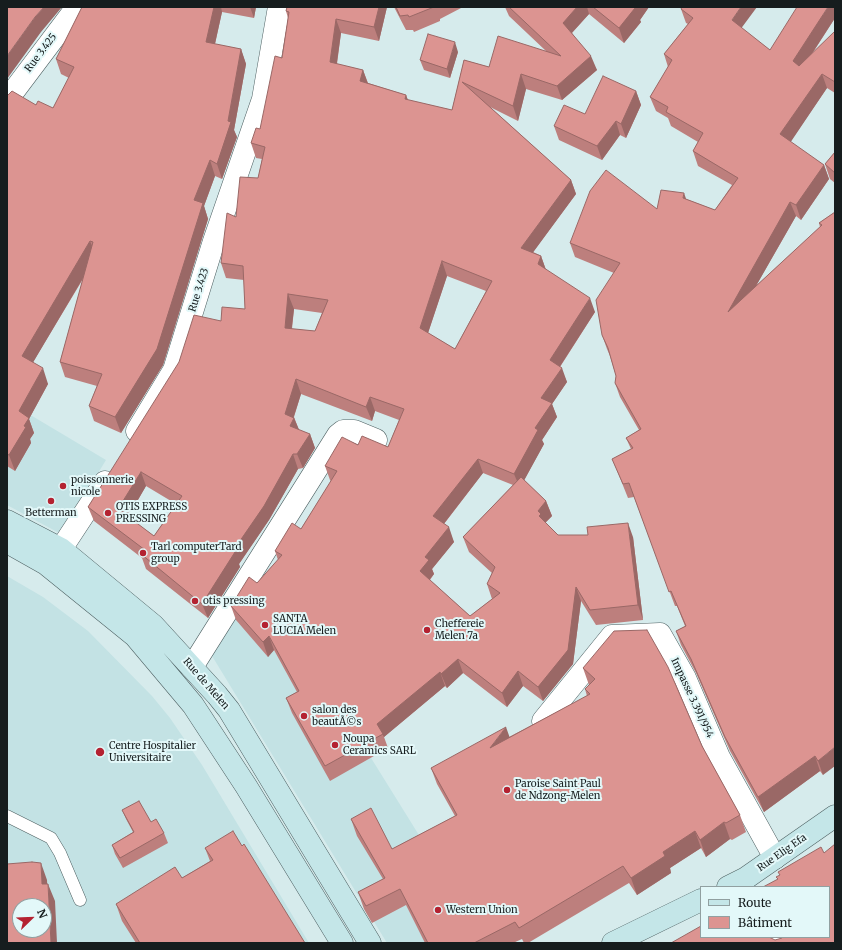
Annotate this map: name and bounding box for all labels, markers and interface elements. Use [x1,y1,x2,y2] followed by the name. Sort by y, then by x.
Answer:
[23,31,59,75] street label: Rue 3.425
[187,267,211,313] street label: Rue 3.423
[71,474,133,498] place label: poissonnerie nicole
[58,481,68,491] marker: poissonnerie nicole
[46,496,56,506] marker: Betterman
[116,501,187,524] place label: OTIS EXPRESS PRESSING
[25,507,77,519] place label: Betterman
[103,508,113,518] marker: OTIS EXPRESS PRESSING
[151,541,242,564] place label: Tarl computerTard group
[138,548,148,558] marker: Tarl computerTard group
[203,595,264,607] place label: otis pressing
[190,596,200,606] marker: otis pressing
[273,613,336,636] place label: SANTA LUCIA Melen
[435,618,484,642] place label: Cheffereie Melen 7a
[260,620,270,630] marker: SANTA LUCIA Melen
[422,625,432,635] marker: Cheffereie Melen 7a
[180,656,232,712] street label: Rue de Melen
[668,656,716,740] street label: Impasse 3.391/954
[312,704,361,728] place label: salon des beautÃ©s
[299,711,309,721] marker: salon des beautÃ©s
[343,733,416,756] place label: Noupa Ceramics SARL
[109,740,196,764] place label: Centre Hospitalier Universitaire
[330,740,340,750] marker: Noupa Ceramics SARL
[94,746,106,758] marker: Centre Hospitalier Universitaire
[515,778,601,802] place label: Paroise Saint Paul de Ndzong-Melen
[502,785,512,795] marker: Paroise Saint Paul de Ndzong-Melen
[755,832,809,874] street label: Rue Elig Efa
[700,886,830,938] legend
[738,895,771,910] text: Route
[12,898,52,938] north arrow
[446,904,518,916] place label: Western Union
[433,905,443,915] marker: Western Union
[34,907,50,920] text: N
[738,915,792,930] text: Bâtiment

